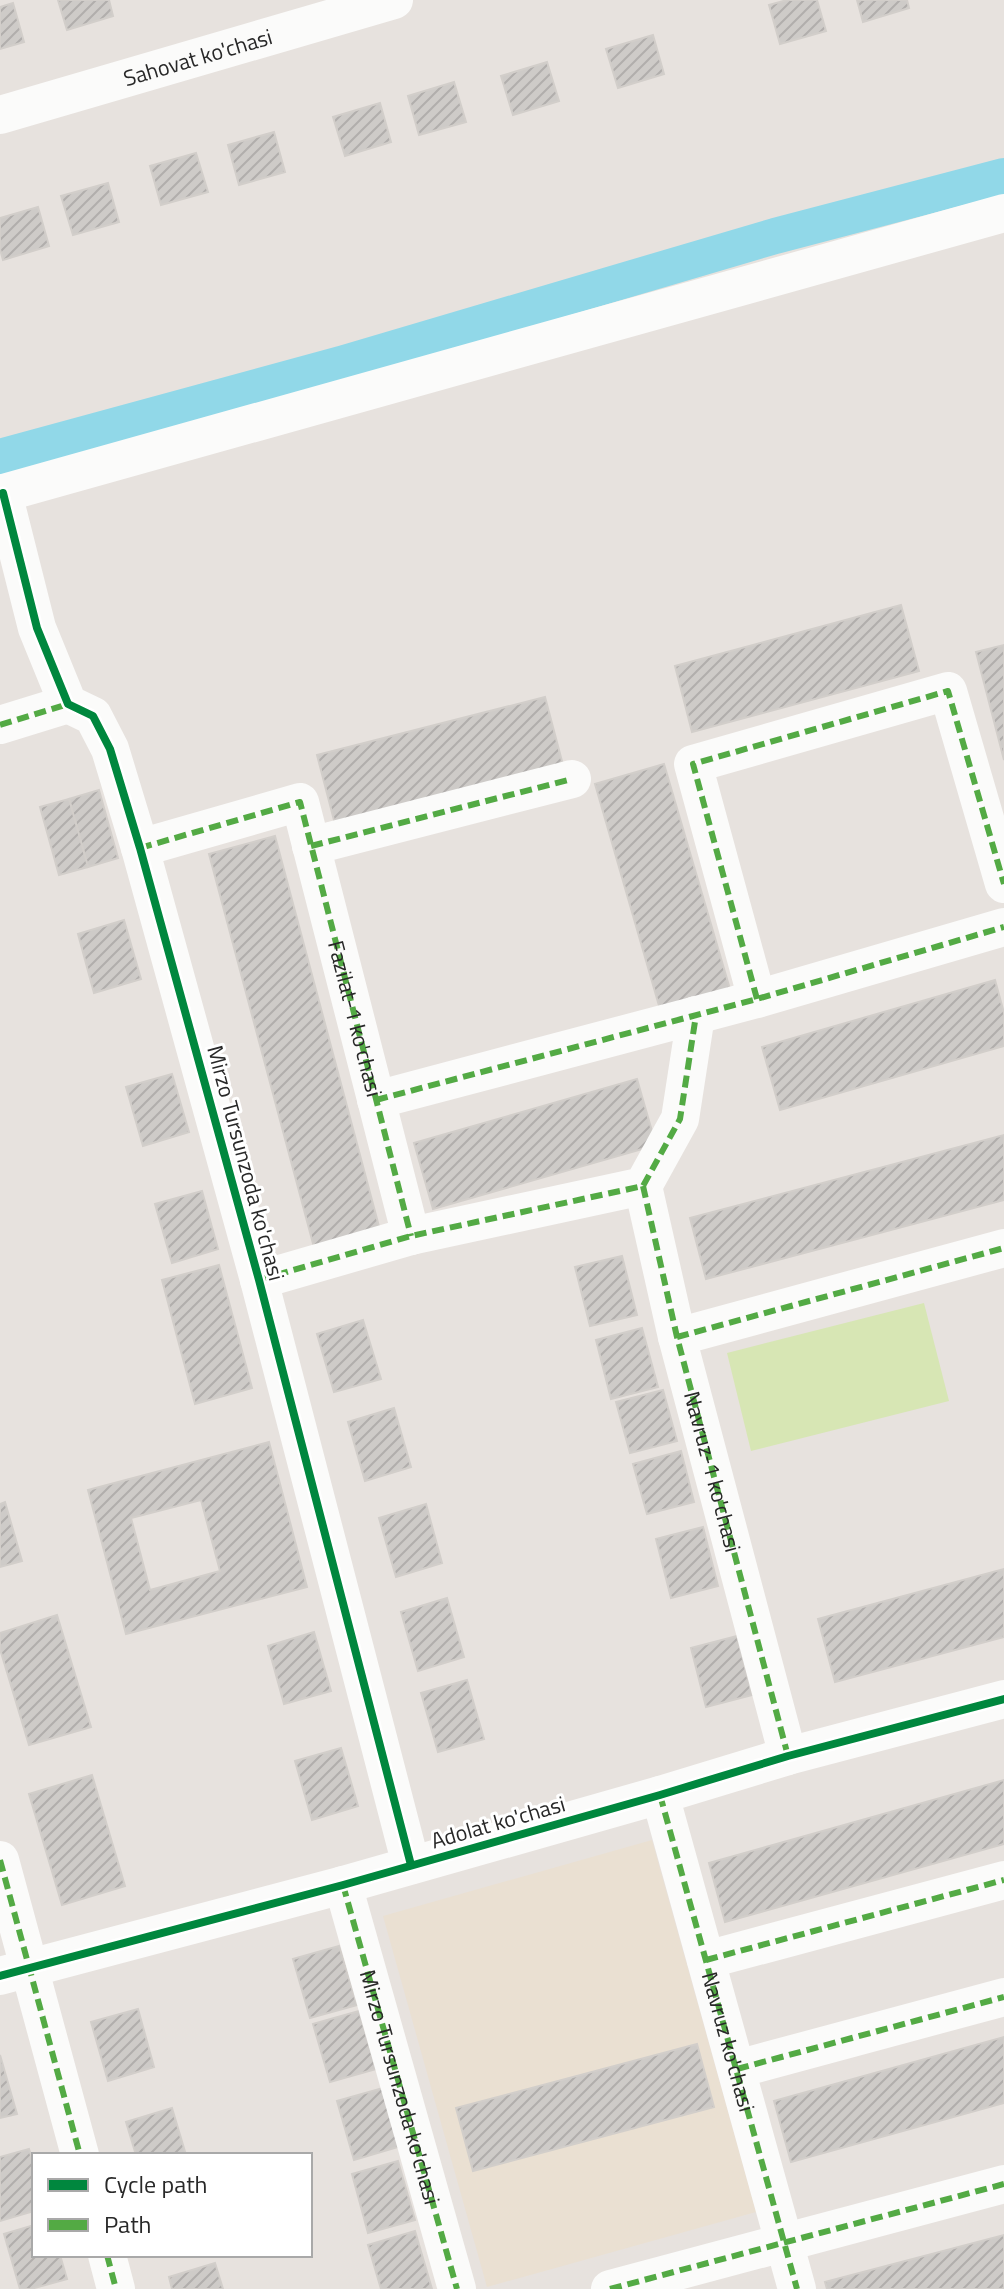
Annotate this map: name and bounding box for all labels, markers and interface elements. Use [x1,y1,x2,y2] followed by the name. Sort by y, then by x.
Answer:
[119,19,276,95] street label: Sahovat ko'chasi
[319,937,392,1100] street label: Fazilat-1 ko'chasi
[198,1042,294,1284] street label: Mirzo Tursunzoda ko'chasi
[675,1387,750,1556] street label: Navruz-1 ko'chasi
[427,1787,569,1857] street label: Adolat ko'chasi
[351,1966,449,2208] street label: Mirzo Tursunzoda ko'chasi
[693,1968,764,2116] street label: Navruz ko'chasi
[32,2153,312,2257] legend
[104,2166,207,2202] text: Cycle path
[104,2206,151,2242] text: Path

